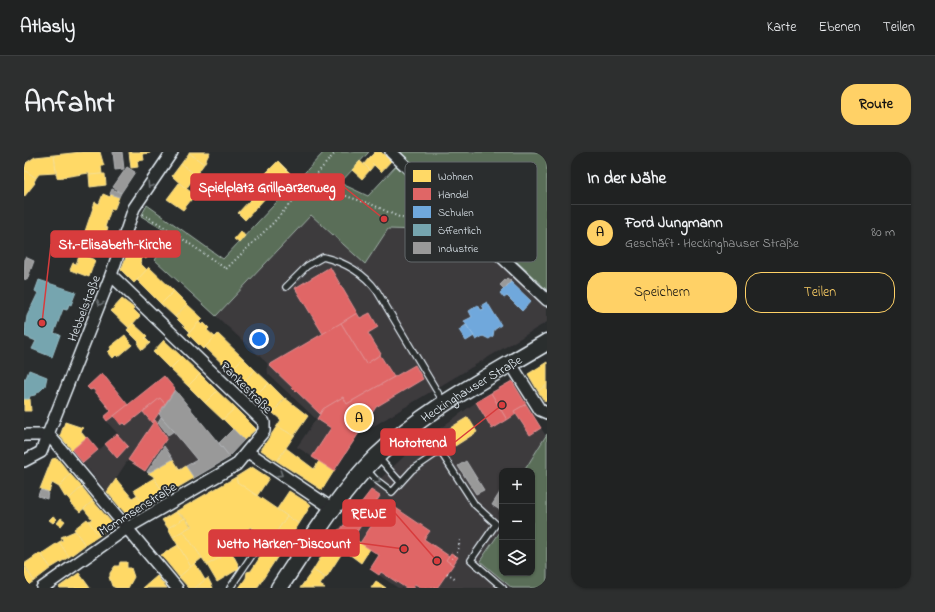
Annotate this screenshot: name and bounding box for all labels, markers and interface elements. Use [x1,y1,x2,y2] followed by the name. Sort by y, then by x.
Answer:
[20,14,75,41] text: Atlasly
[767,17,796,38] text: Karte
[818,17,861,38] text: Ebenen
[883,17,915,38] text: Teilen
[24,84,115,125] text: Anfahrt
[841,84,911,125] button: Route
[405,162,537,262] legend
[587,166,666,191] text: In der Nähe
[438,169,473,185] text: Wohnen
[191,174,344,200] callout: Spielplatz Grillparzerweg
[198,178,336,201] text: Spielplatz Grillparzerweg
[148,180,155,187] one-way arrow
[438,187,469,203] text: Handel
[438,205,474,221] text: Schulen
[625,212,723,234] text: Ford Jungmann
[438,223,481,239] text: Öffentlich
[596,223,604,242] text: A
[871,223,895,242] text: 80 m
[51,231,180,257] callout: St.-Elisabeth-Kirche
[625,234,799,253] text: Geschäft · Heckinghauser Straße
[59,235,172,256] text: St.-Elisabeth-Kirche
[438,241,478,257] text: Industrie
[587,272,737,313] button: Speichern
[745,272,895,313] button: Teilen
[63,273,106,344] street label: Hebbelstraße
[96,300,104,307] one-way arrow
[249,329,269,349] your location
[417,351,526,428] street label: Heckinghauser Straße
[216,358,276,419] street label: Rankestraße
[346,403,372,433] pin: A
[381,429,455,455] callout: Mototrend
[389,433,447,454] text: Mototrend
[499,468,535,576] map controls
[499,468,535,504] button: +
[276,469,283,477] one-way arrow
[373,476,380,483] one-way arrow
[95,478,180,541] street label: Mommsenstraße
[343,500,395,526] callout: REWE
[350,504,387,525] text: REWE
[499,504,535,540] button: −
[209,530,359,556] callout: Netto Marken-Discount
[217,534,351,555] text: Netto Marken-Discount
[499,540,535,576] button: layers

